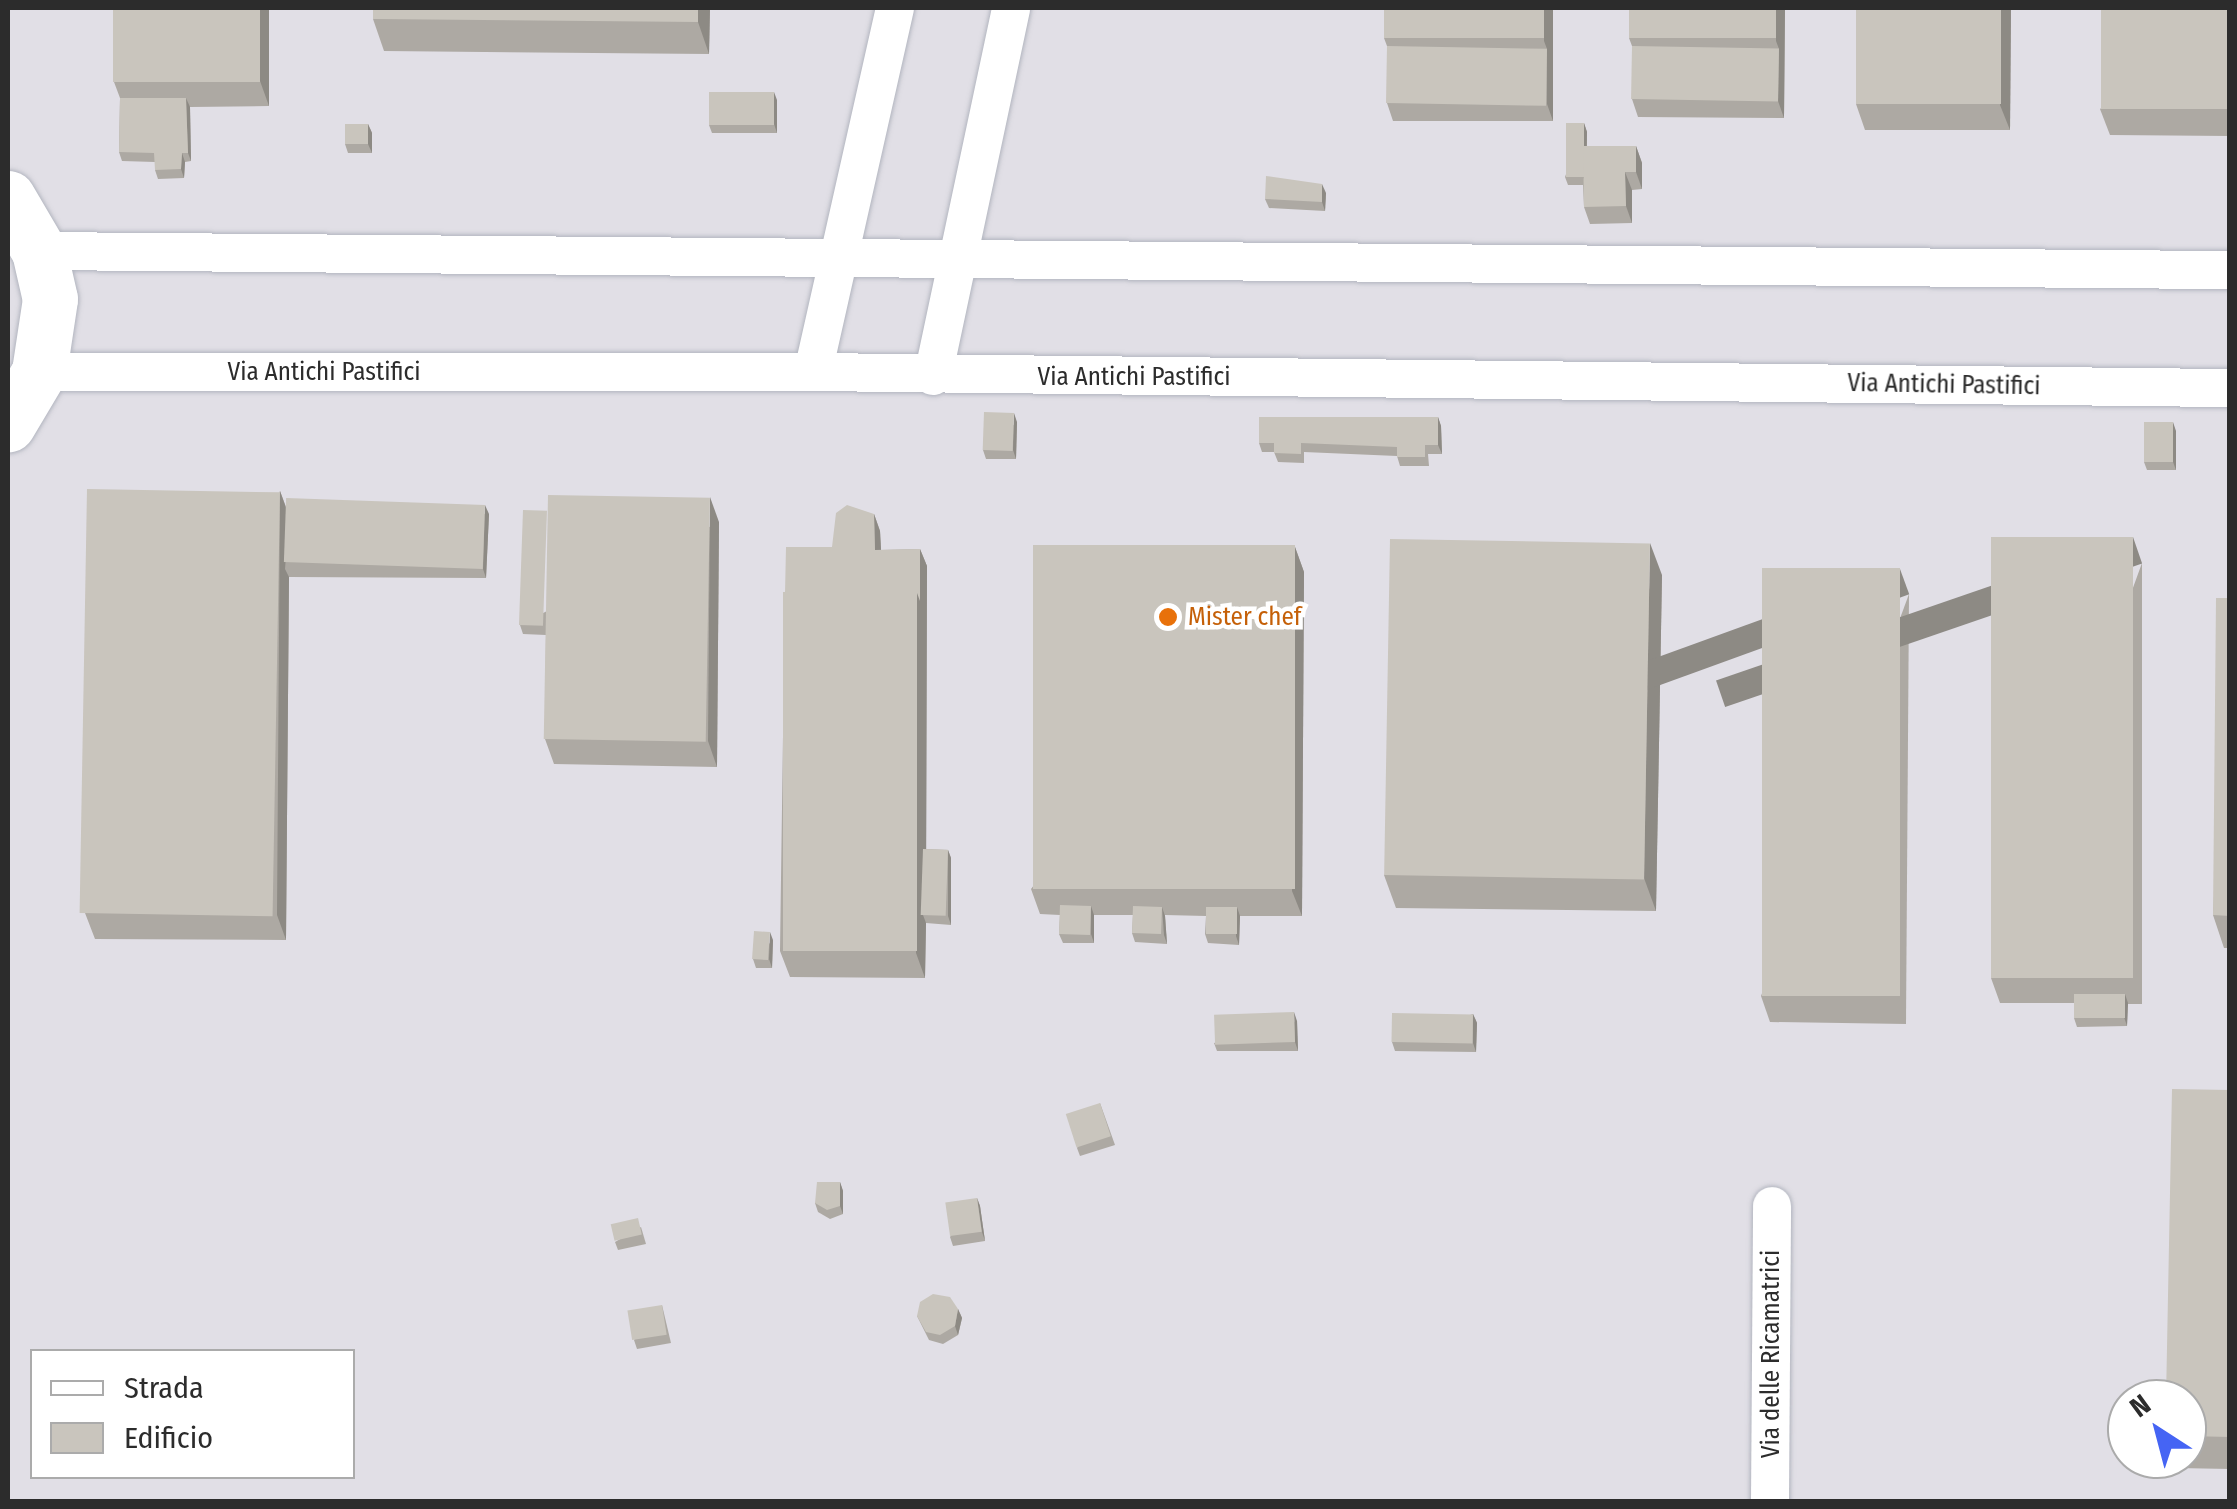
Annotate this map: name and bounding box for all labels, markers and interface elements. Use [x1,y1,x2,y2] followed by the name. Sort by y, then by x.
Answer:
[227,357,421,387] street label: Via Antichi Pastifici
[1037,362,1231,392] street label: Via Antichi Pastifici
[1847,368,2041,402] street label: Via Antichi Pastifici
[1188,602,1301,632] place label: Mister chef
[1157,606,1179,628] marker: Mister chef
[1756,1250,1786,1458] street label: Via delle Ricamatrici
[30,1349,355,1479] legend
[124,1370,204,1406] text: Strada
[2107,1379,2207,1479] north arrow
[2124,1388,2157,1424] text: N
[124,1420,213,1456] text: Edificio

